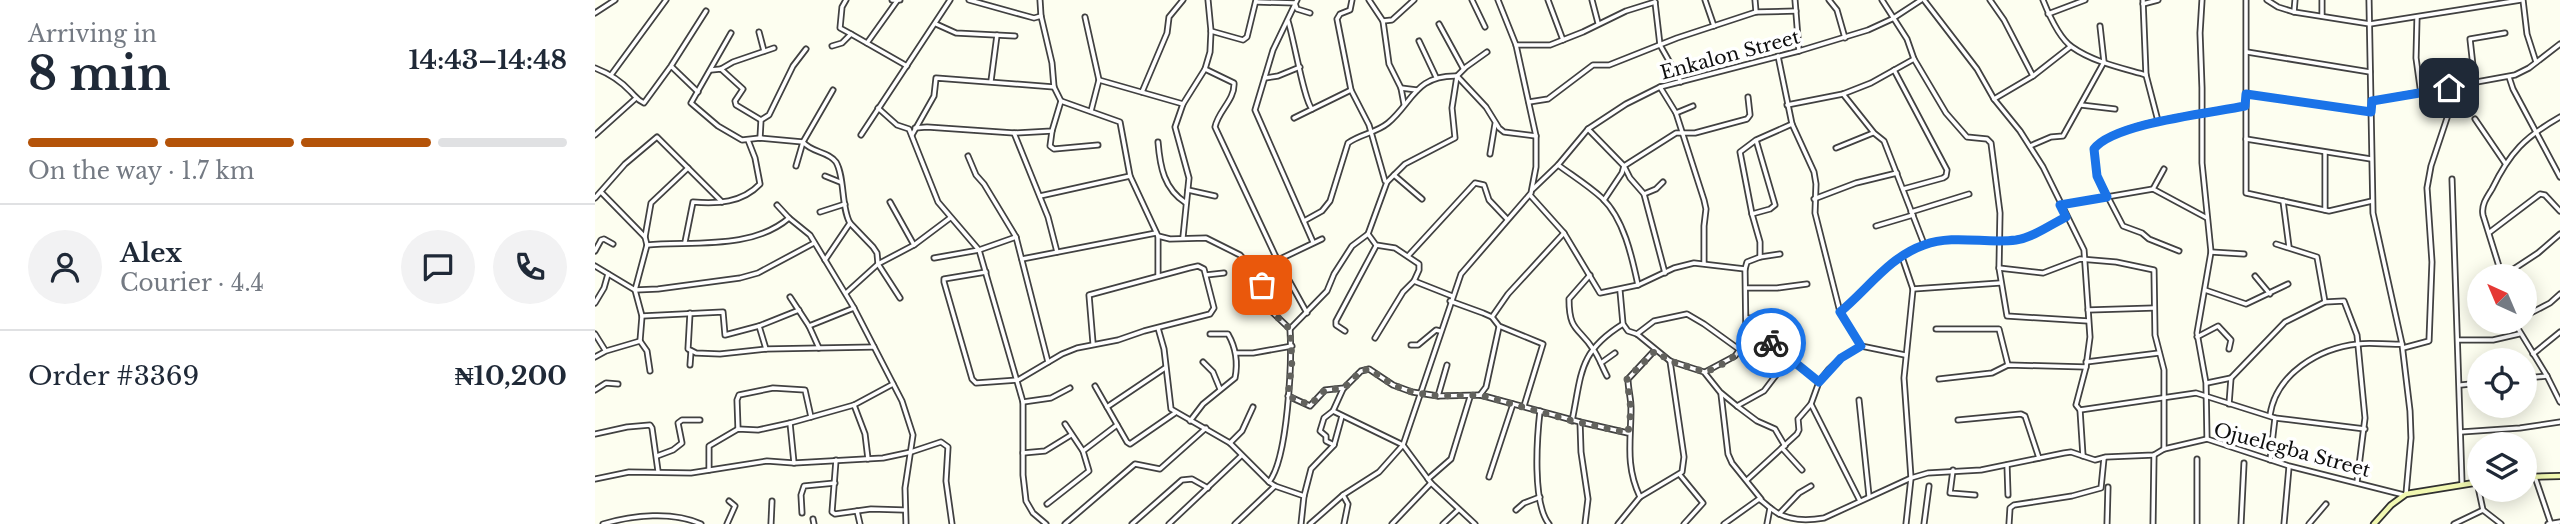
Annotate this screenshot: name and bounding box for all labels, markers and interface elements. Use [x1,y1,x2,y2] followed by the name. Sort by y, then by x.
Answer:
[28,20,157,48] text: Arriving in
[1658,25,1803,85] street label: Enkalon Street
[408,44,567,76] text: 14:43–14:48
[28,45,170,102] text: 8 min
[2419,58,2479,118] pin
[2430,69,2468,107] icon: home
[28,157,254,185] text: On the way · 1.7 km
[28,230,102,304] button: person
[401,230,475,304] button: chat
[493,230,567,304] button: phone
[120,237,182,269] text: Alex
[1232,255,1292,315] pin
[2467,264,2537,334] north arrow
[2467,264,2537,502] map controls
[1243,266,1281,304] icon: bag
[120,269,264,297] text: Courier · 4.4
[1736,308,1806,378] courier
[1752,324,1790,362] icon: bike
[2467,348,2537,418] button: locate
[28,360,199,392] text: Order #3369
[455,360,567,392] text: ₦10,200
[2211,418,2374,482] street label: Ojuelegba Street
[2467,432,2537,502] button: layers

